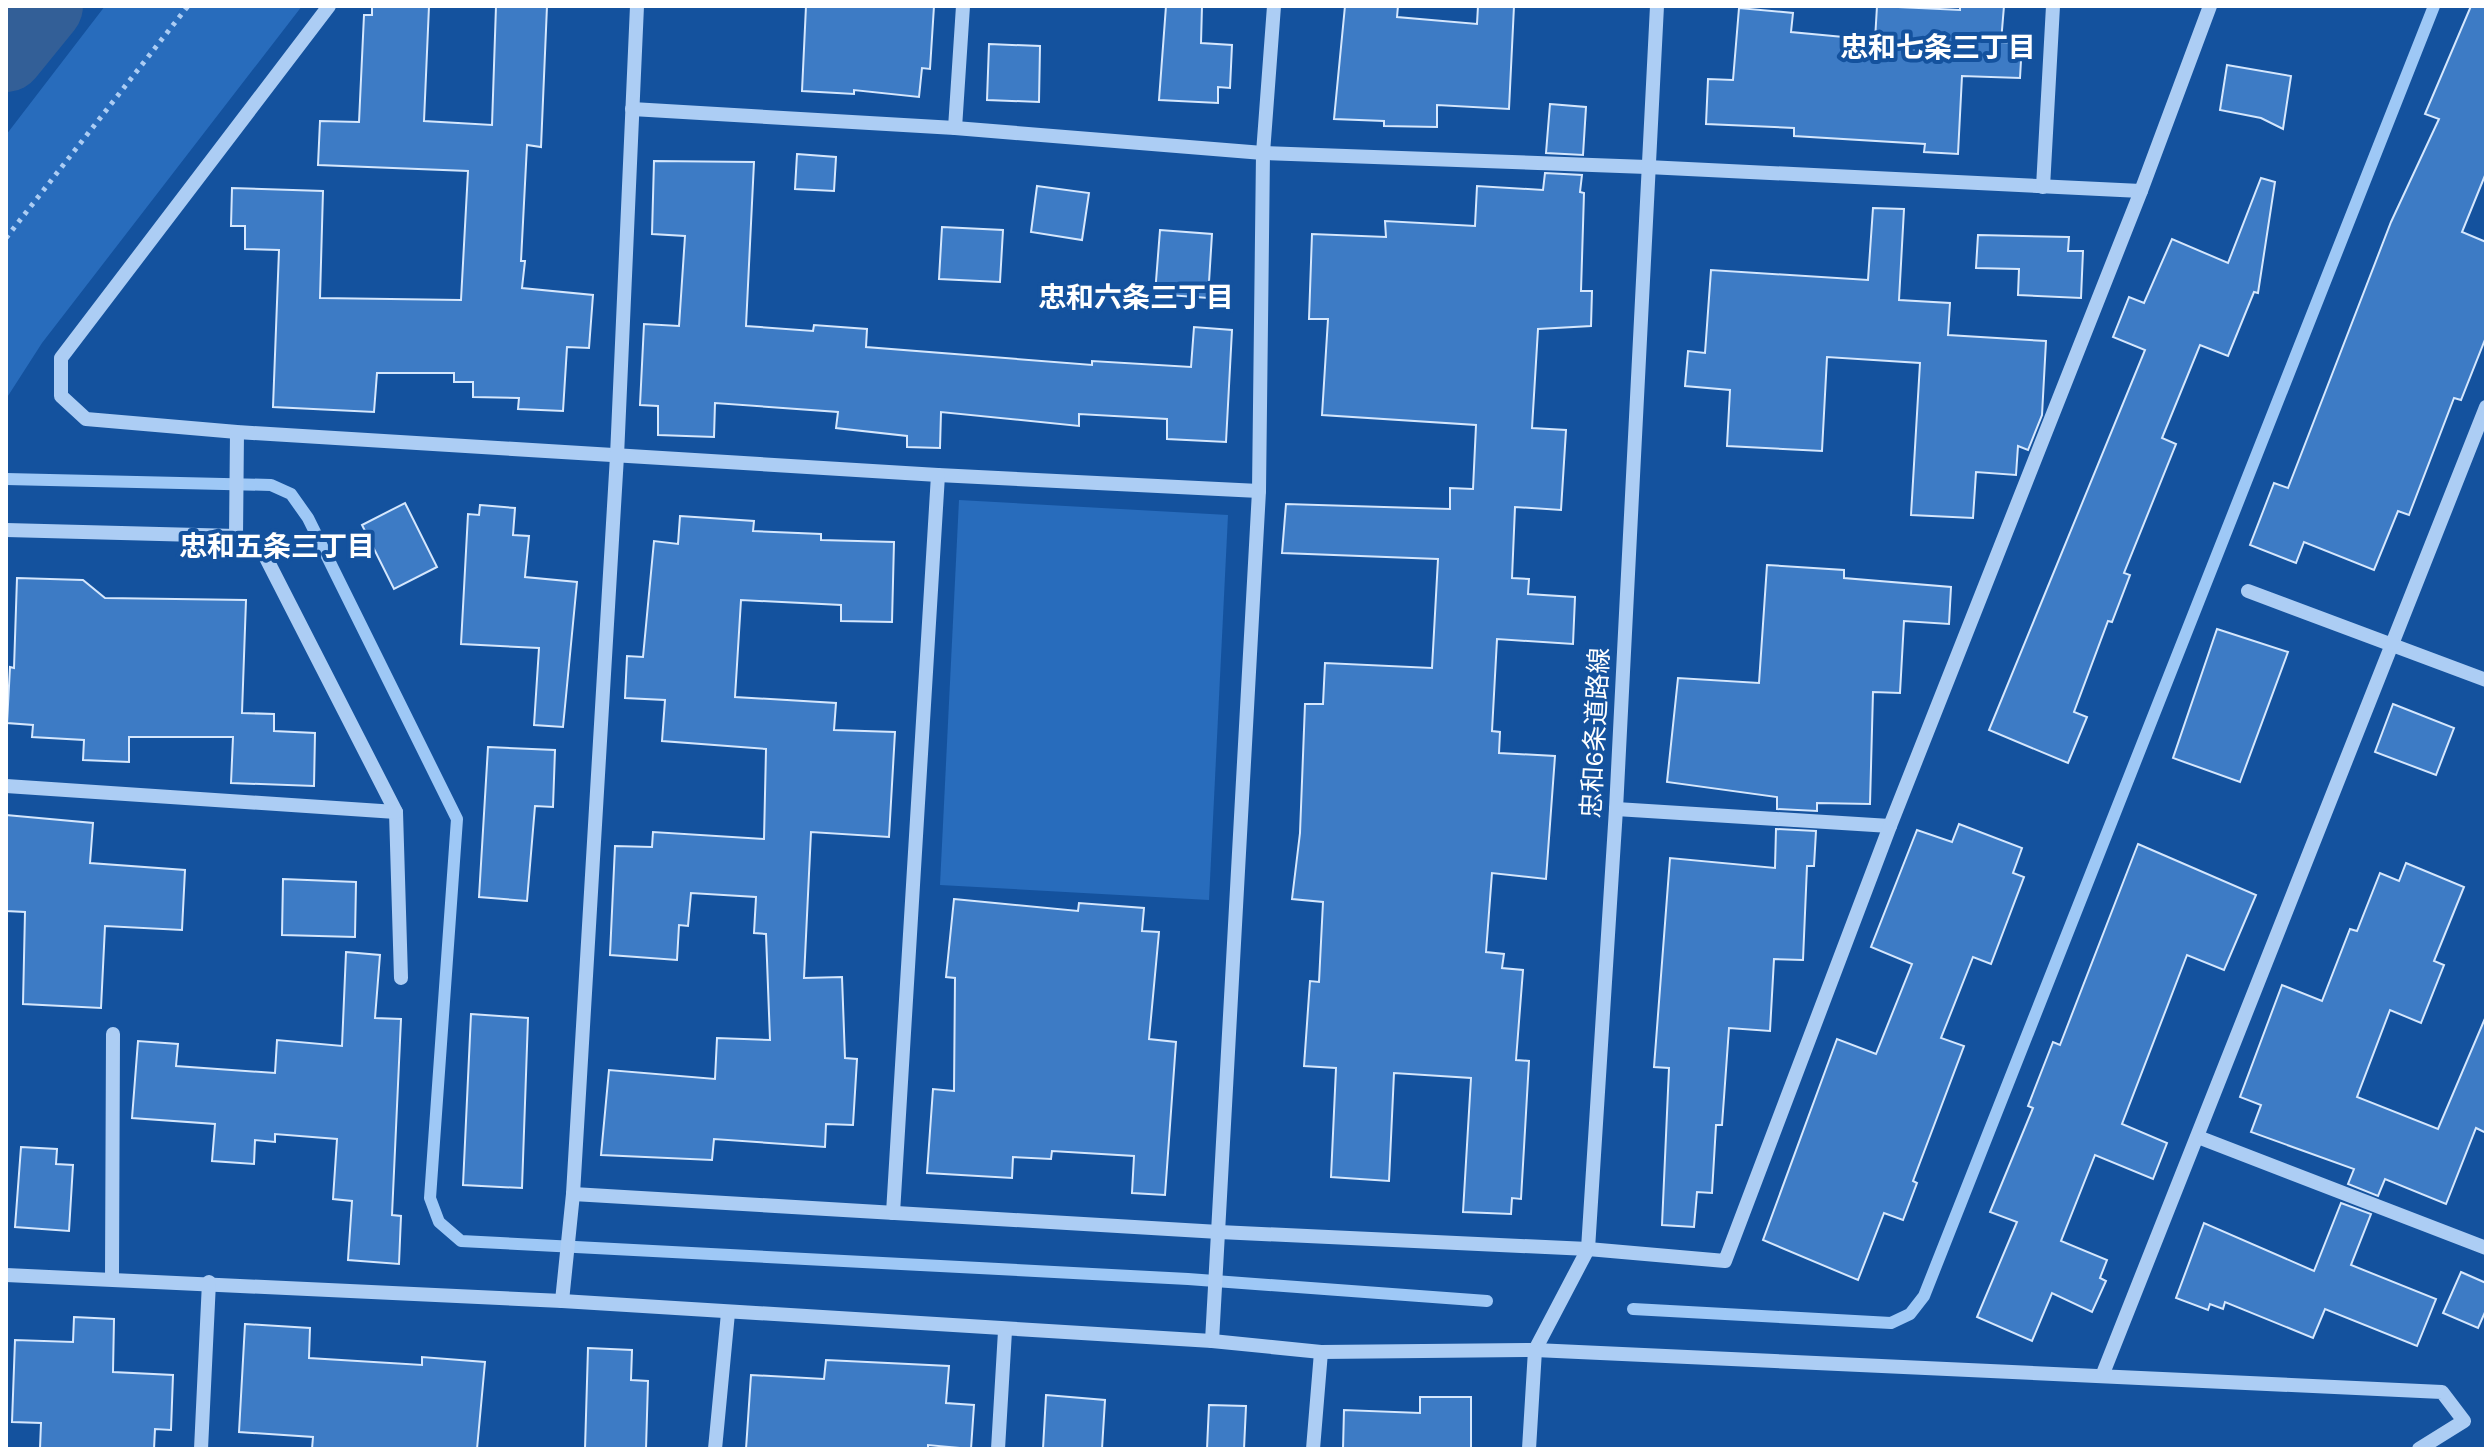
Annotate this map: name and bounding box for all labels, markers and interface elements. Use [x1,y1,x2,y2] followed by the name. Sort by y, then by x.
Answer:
[1840,31,2036,64] district label: 忠和七条三丁目
[1038,281,1234,314] district label: 忠和六条三丁目
[179,530,375,563] district label: 忠和五条三丁目
[1576,647,1615,819] street label: 忠和6条道路線

